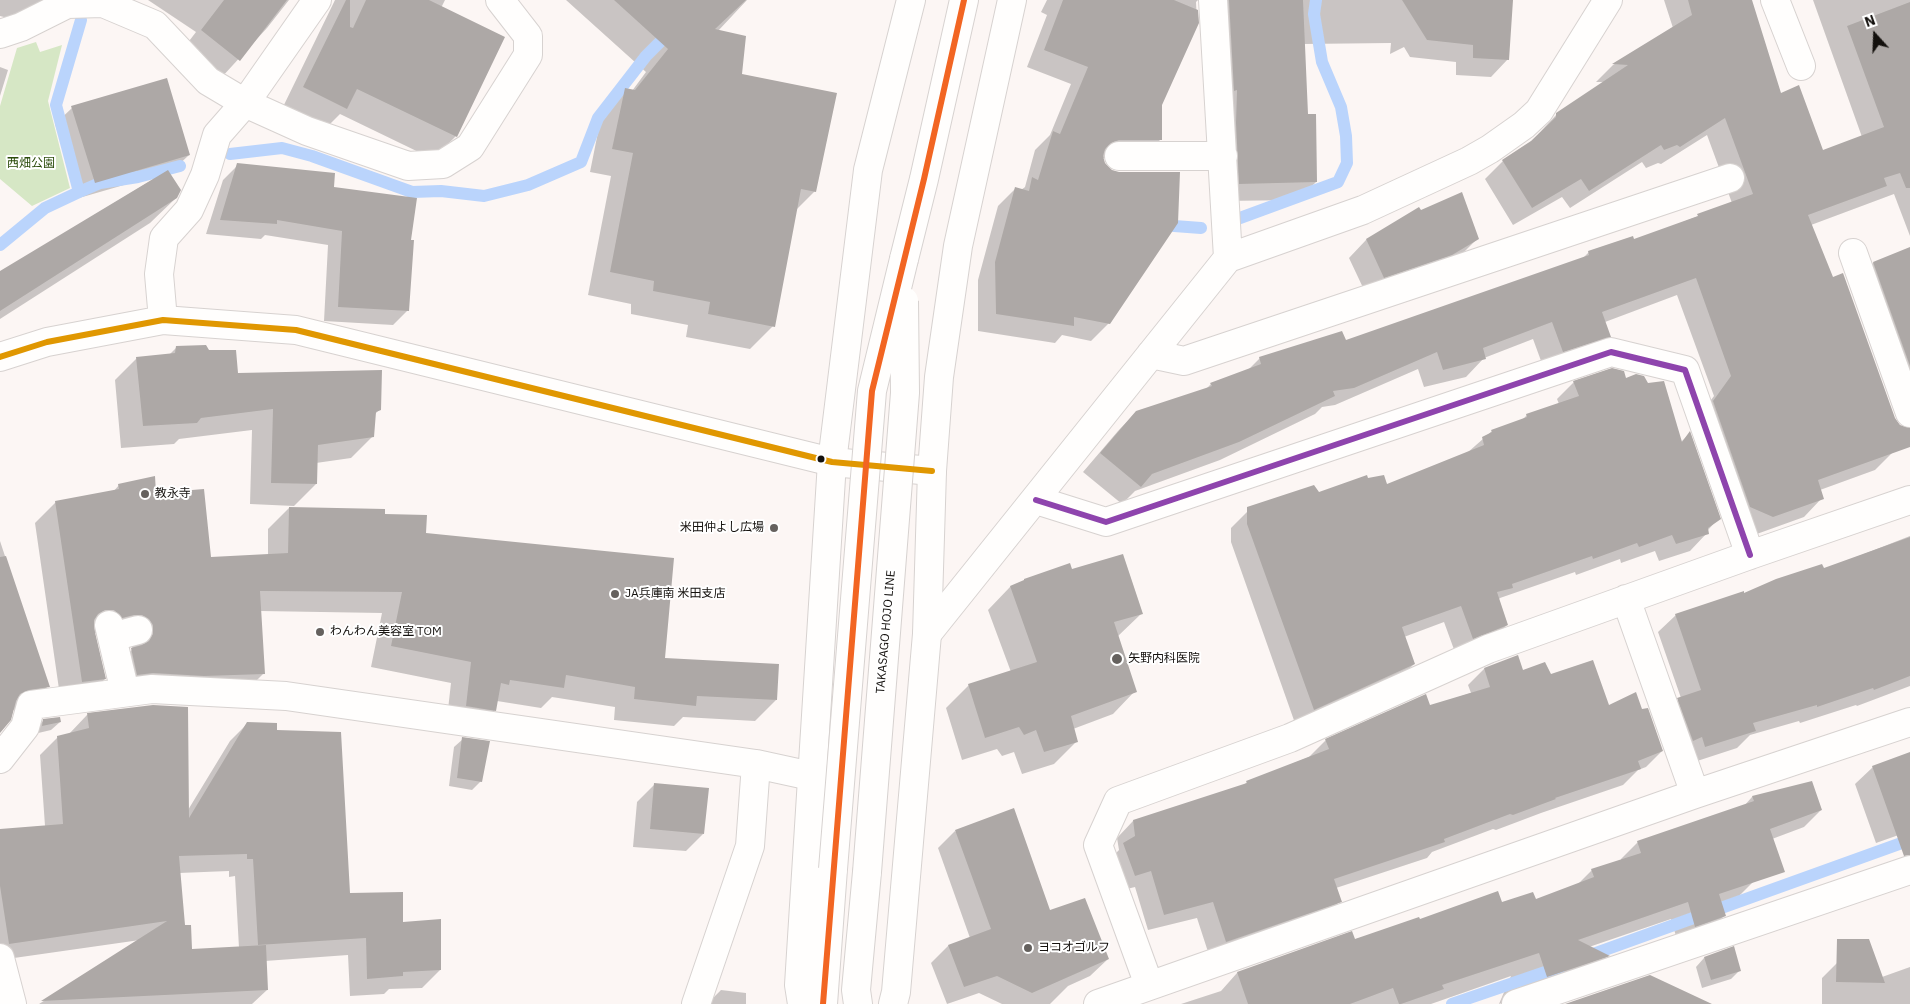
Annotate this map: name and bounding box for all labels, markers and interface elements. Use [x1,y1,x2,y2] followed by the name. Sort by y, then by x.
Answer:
[1850,10,1900,60] north arrow
[1862,11,1878,31] text: N
[7,157,55,171] park label: 西畑公園
[816,454,826,464] unlabelled marker
[155,487,191,501] place label: 教永寺
[139,488,151,500] marker: 教永寺
[680,521,764,535] place label: 米田仲よし広場
[768,522,780,534] marker: 米田仲よし広場
[873,570,899,694] street label: TAKASAGO HOJO LINE
[625,587,726,601] place label: JA兵庫南 米田支店
[609,588,621,600] marker: JA兵庫南 米田支店
[330,625,442,639] place label: わんわん美容室 TOM
[314,626,326,638] marker: わんわん美容室 TOM
[1110,652,1124,666] marker: 矢野内科医院
[1128,652,1200,666] place label: 矢野内科医院
[1038,941,1110,955] place label: ヨコオゴルフ
[1022,942,1034,954] marker: ヨコオゴルフ

